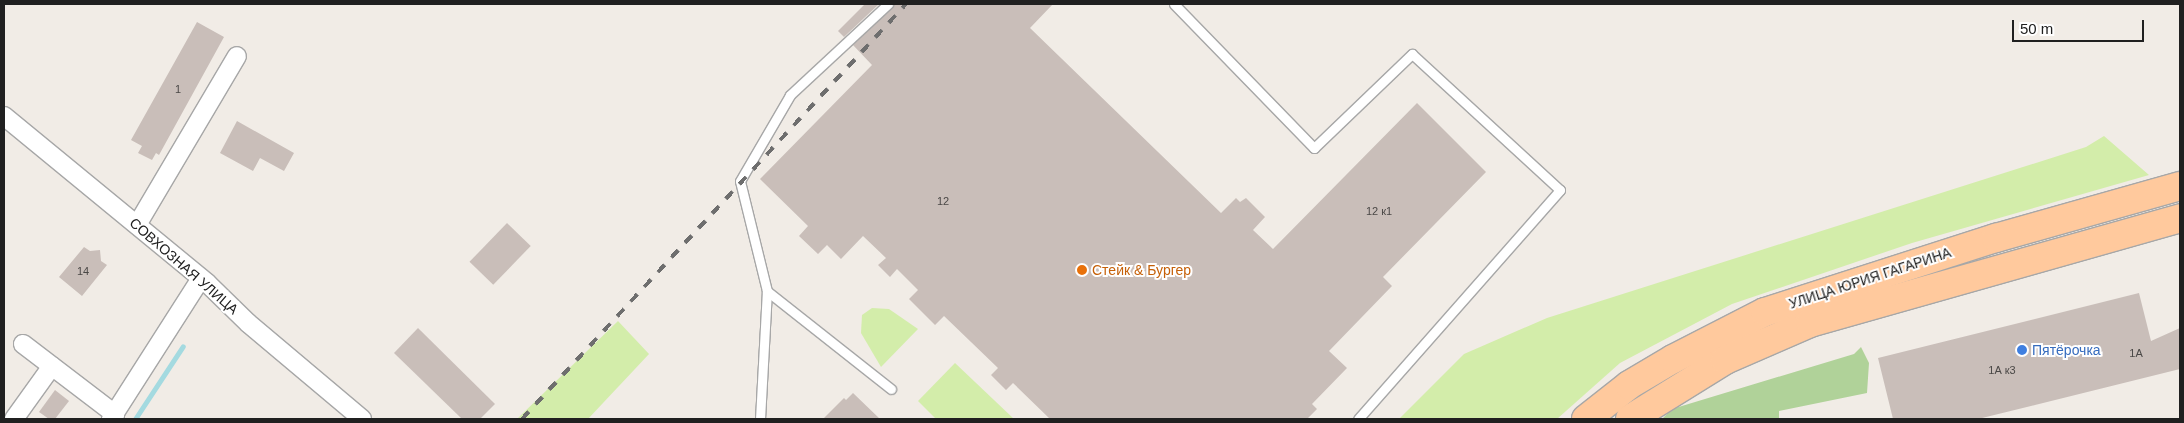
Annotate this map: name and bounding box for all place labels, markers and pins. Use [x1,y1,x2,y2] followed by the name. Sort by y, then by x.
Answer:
[1092,262,1191,278] place label: Стейк & Бургер
[1076,264,1088,276] marker: Стейк & Бургер
[2032,342,2101,358] place label: Пятёрочка
[2016,344,2028,356] marker: Пятёрочка

